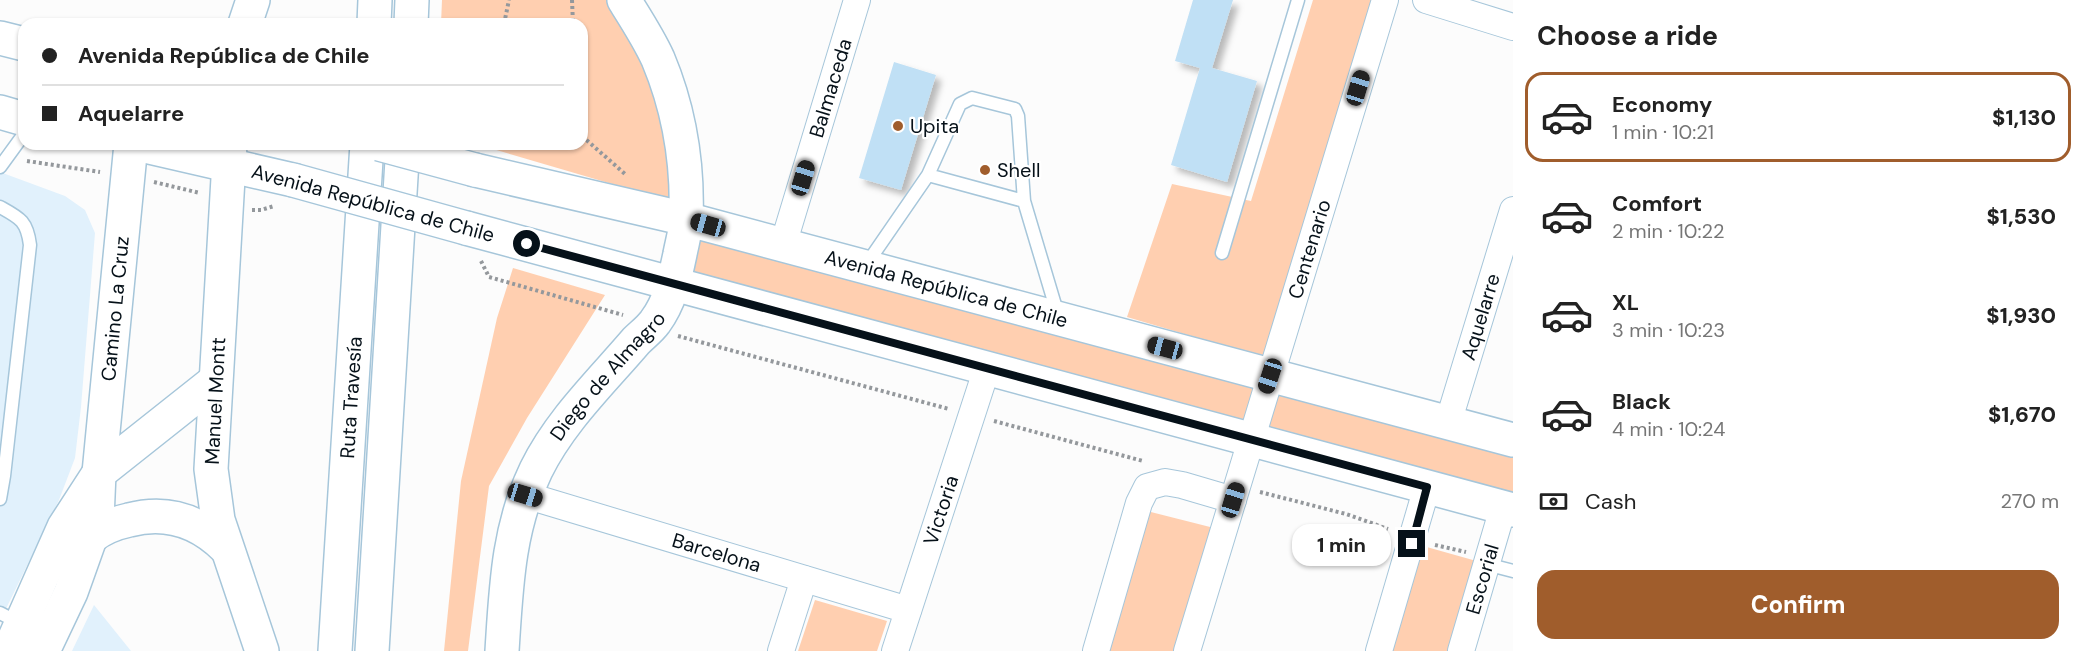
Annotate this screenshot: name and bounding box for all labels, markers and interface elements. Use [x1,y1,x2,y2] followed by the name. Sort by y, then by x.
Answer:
[1537,18,1718,53] text: Choose a ride
[803,35,858,141] street label: Balmaceda
[78,41,370,70] text: Avenida República de Chile
[1344,68,1372,108] car
[1540,90,1594,144] icon: car
[1612,90,1712,119] text: Economy
[78,99,184,128] text: Aquelarre
[1992,103,2056,132] text: $1,130
[910,113,959,139] place label: Upita
[891,119,905,133] marker: Upita
[1612,119,1714,145] text: 1 min · 10:21
[997,157,1040,183] place label: Shell
[249,158,497,248] street label: Avenida República de Chile
[789,158,817,198] car
[978,163,992,177] marker: Shell
[1540,189,1594,243] icon: car
[1612,189,1702,218] text: Comfort
[1282,196,1337,302] street label: Centenario
[1986,202,2056,231] text: $1,530
[688,211,728,239] car
[1612,218,1725,244] text: 2 min · 10:22
[513,230,540,257] route start
[95,235,135,382] street label: Camino La Cruz
[822,244,1071,333] street label: Avenida República de Chile
[1455,270,1506,363] street label: Aquelarre
[1540,288,1594,342] icon: car
[1612,288,1639,317] text: XL
[1986,301,2056,330] text: $1,930
[544,307,671,446] street label: Diego de Almagro
[1612,317,1725,343] text: 3 min · 10:23
[1145,335,1185,361] car
[199,336,231,465] street label: Manuel Montt
[334,336,368,459] street label: Ruta Travesía
[1256,356,1284,396] car
[1540,387,1594,441] icon: car
[1612,387,1671,416] text: Black
[1988,400,2056,429] text: $1,670
[1612,416,1725,442] text: 4 min · 10:24
[917,472,964,548] street label: Victoria
[1219,480,1247,520] car
[505,481,545,509] car
[1537,485,1570,518] icon: cash
[1585,487,1636,516] text: Cash
[2001,488,2059,514] text: 270 m
[1292,523,1391,565] callout: 1 min
[669,527,764,578] street label: Barcelona
[1398,530,1425,557] route end
[1317,532,1366,558] text: 1 min
[1459,541,1505,617] street label: Escorial
[1537,570,2059,639] button: Confirm

